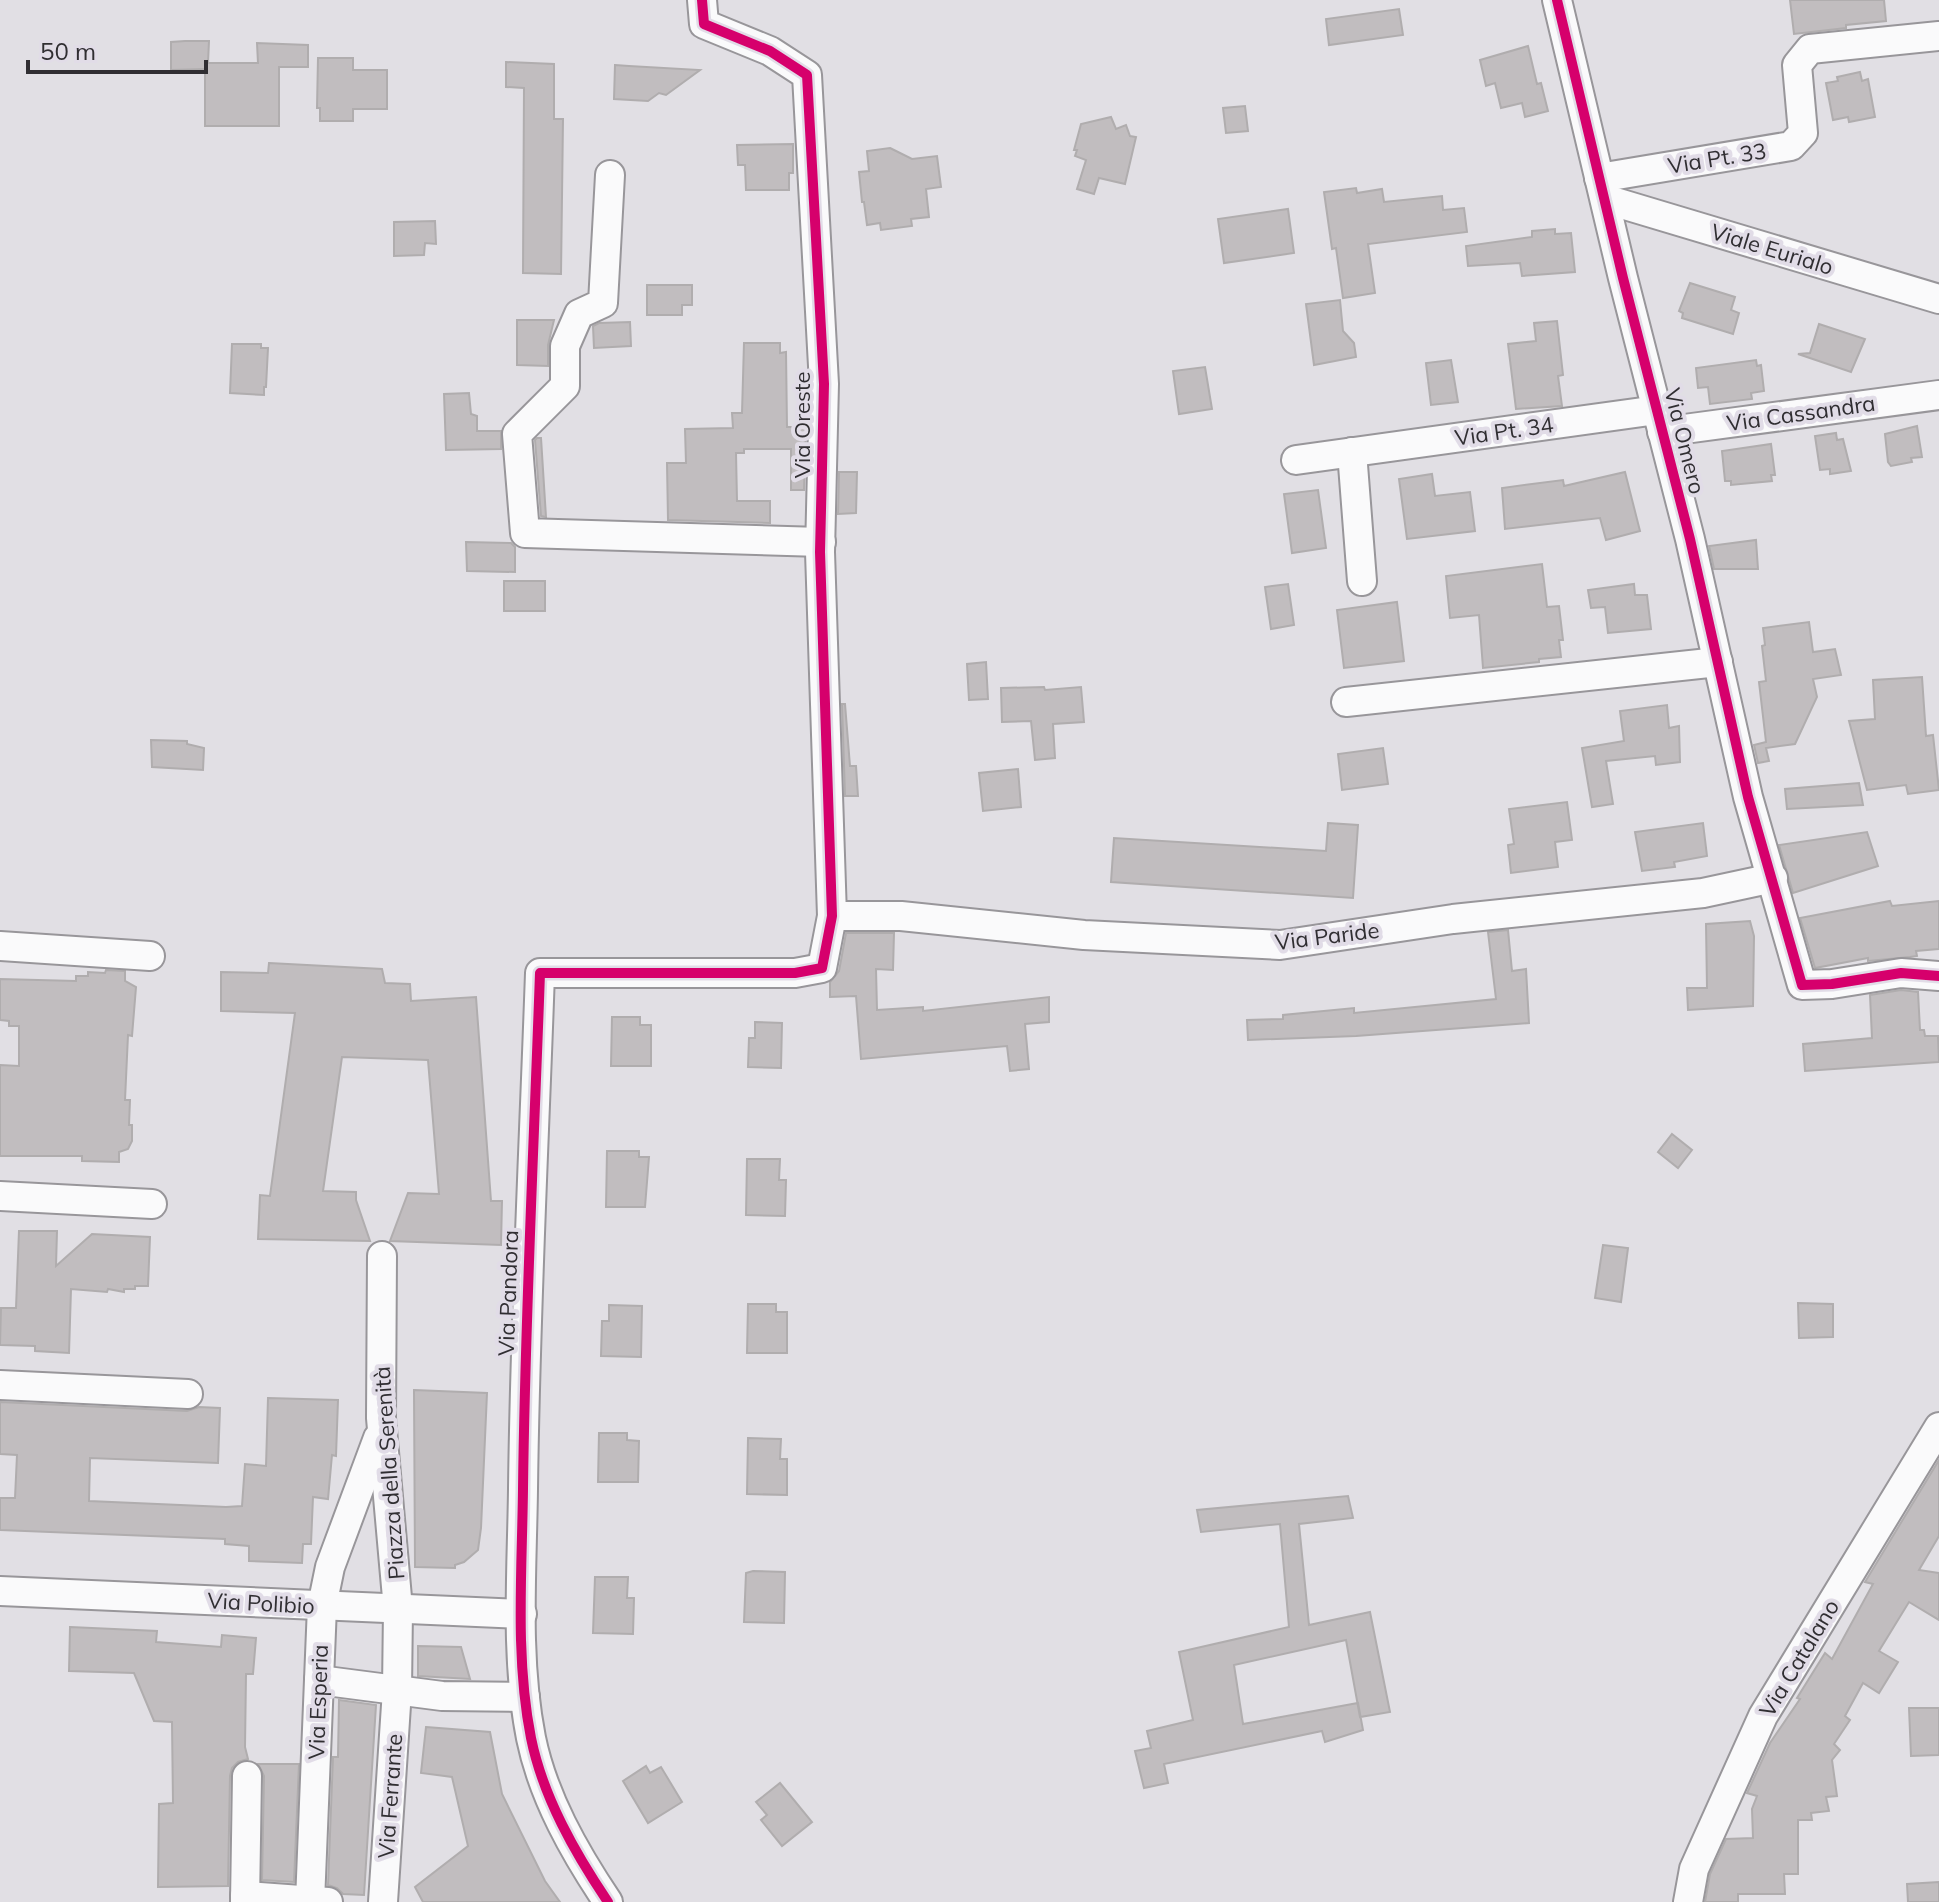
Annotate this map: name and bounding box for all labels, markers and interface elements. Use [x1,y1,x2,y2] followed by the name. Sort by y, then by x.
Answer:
[28,24,206,74] scale bar
[40,36,96,66] text: 50 m
[1666,136,1768,180] street label: Via Pt. 33
[1707,217,1837,281] street label: Viale Eurialo
[788,372,816,478] street label: Via Oreste
[1658,385,1712,497] street label: Via Omero
[1725,389,1877,437] street label: Via Cassandra
[1453,410,1555,452] street label: Via Pt. 34
[1273,916,1381,956] street label: Via Paride
[492,1229,524,1357] street label: Via Pandora
[368,1366,410,1580] street label: Piazza della Serenità
[207,1586,315,1620] street label: Via Polibio
[1753,1594,1845,1722] street label: Via Catalano
[302,1644,334,1760] street label: Via Esperia
[372,1733,408,1859] street label: Via Ferrante

